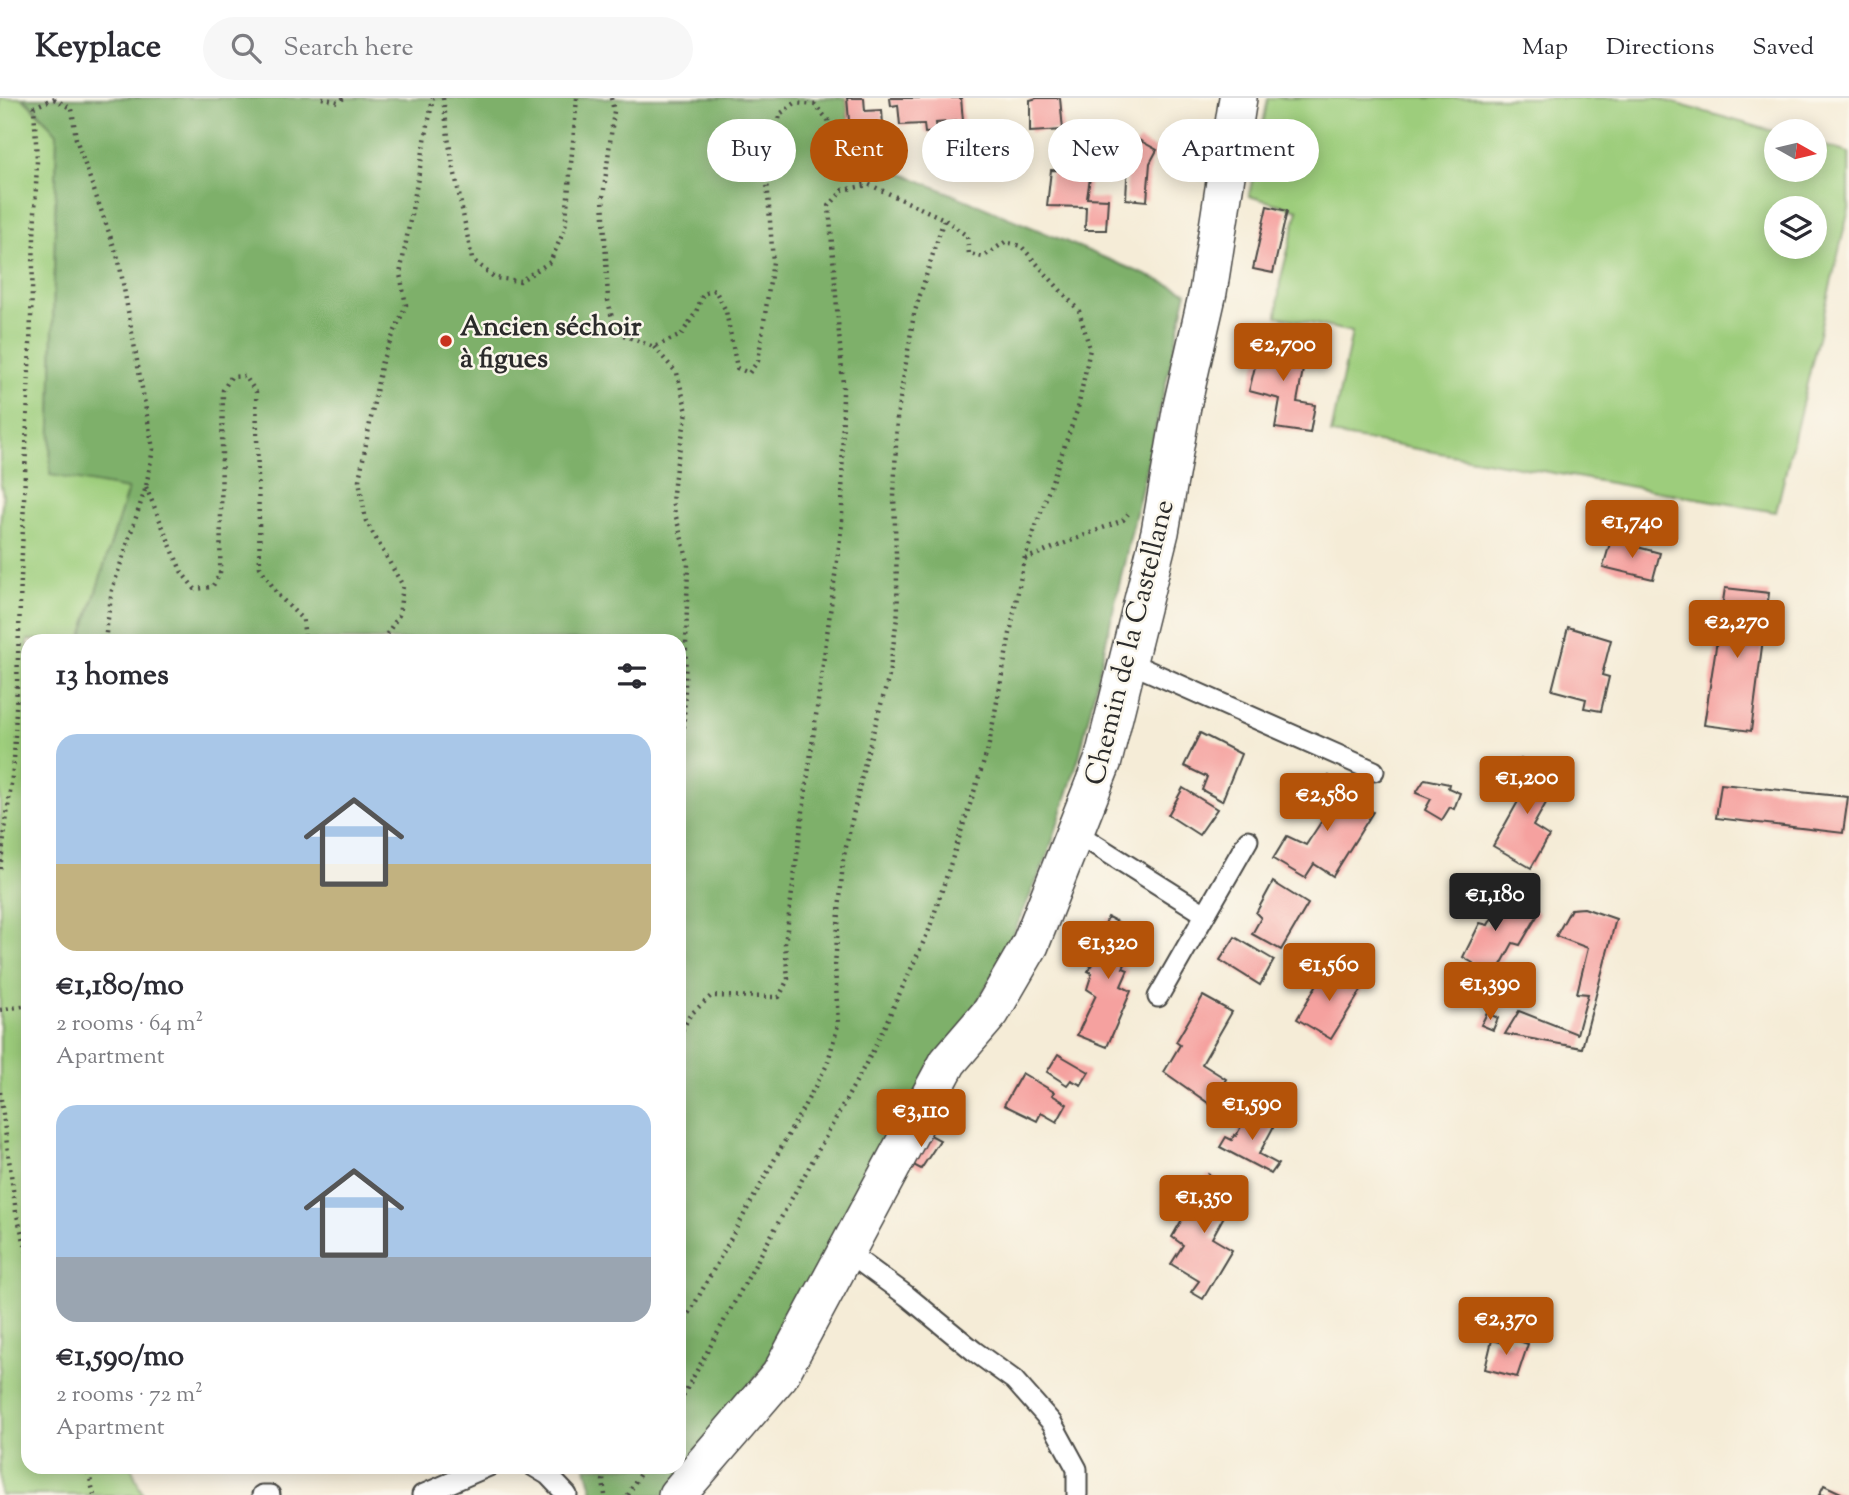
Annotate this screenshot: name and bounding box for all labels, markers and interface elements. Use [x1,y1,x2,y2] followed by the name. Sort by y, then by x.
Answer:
[203,17,693,80] search box
[35,24,161,72] text: Keyplace
[227,29,265,67] icon: search
[283,30,414,67] text: Search here
[1522,31,1568,65] text: Map
[1606,31,1714,65] text: Directions
[1752,31,1814,65] text: Saved
[707,119,796,182] chip: Buy
[810,119,908,182] chip: Rent
[922,119,1034,182] chip: Filters
[1048,119,1143,182] chip: New
[1157,119,1319,182] chip: Apartment
[1764,119,1827,182] north arrow
[1764,119,1827,259] map controls
[1764,196,1827,259] button: layers
[460,308,642,380] place label: Ancien séchoir à figues
[1226,324,1340,383] pin: €2,700
[1250,329,1316,362] text: €2,700
[438,333,454,349] marker: Ancien séchoir à figues
[1076,496,1186,790] street label: Chemin de la Castellane
[1575,500,1689,560] pin: €1,740
[1601,506,1663,539] text: €1,740
[1680,601,1794,660] pin: €2,270
[1705,606,1769,639] text: €2,270
[56,655,169,698] text: 13 homes
[613,657,651,695] icon: filters
[1470,756,1584,816] pin: €1,200
[1496,762,1558,795] text: €1,200
[1270,774,1384,833] pin: €2,580
[291,779,417,905] icon: home
[1296,779,1358,812] text: €2,580
[1438,874,1552,933] pin: €1,180
[1465,879,1525,912] text: €1,180
[1051,922,1165,981] pin: €1,320
[1078,927,1138,960] text: €1,320
[1272,944,1386,1003] pin: €1,560
[1299,949,1359,982] text: €1,560
[1433,962,1547,1022] pin: €1,390
[56,965,184,1008] text: €1,180/mo
[1460,968,1520,1001] text: €1,390
[56,1008,203,1041] text: 2 rooms · 64 m²
[56,1041,165,1074] text: Apartment
[1195,1082,1309,1142] pin: €1,590
[1222,1088,1282,1121] text: €1,590
[864,1090,978,1149] pin: €3,110
[893,1095,949,1128] text: €3,110
[291,1150,417,1276] icon: home
[1147,1176,1261,1235] pin: €1,350
[1175,1181,1233,1214] text: €1,350
[1449,1298,1563,1357] pin: €2,370
[1475,1303,1537,1336] text: €2,370
[56,1336,184,1379] text: €1,590/mo
[56,1379,203,1412] text: 2 rooms · 72 m²
[56,1412,165,1445] text: Apartment

